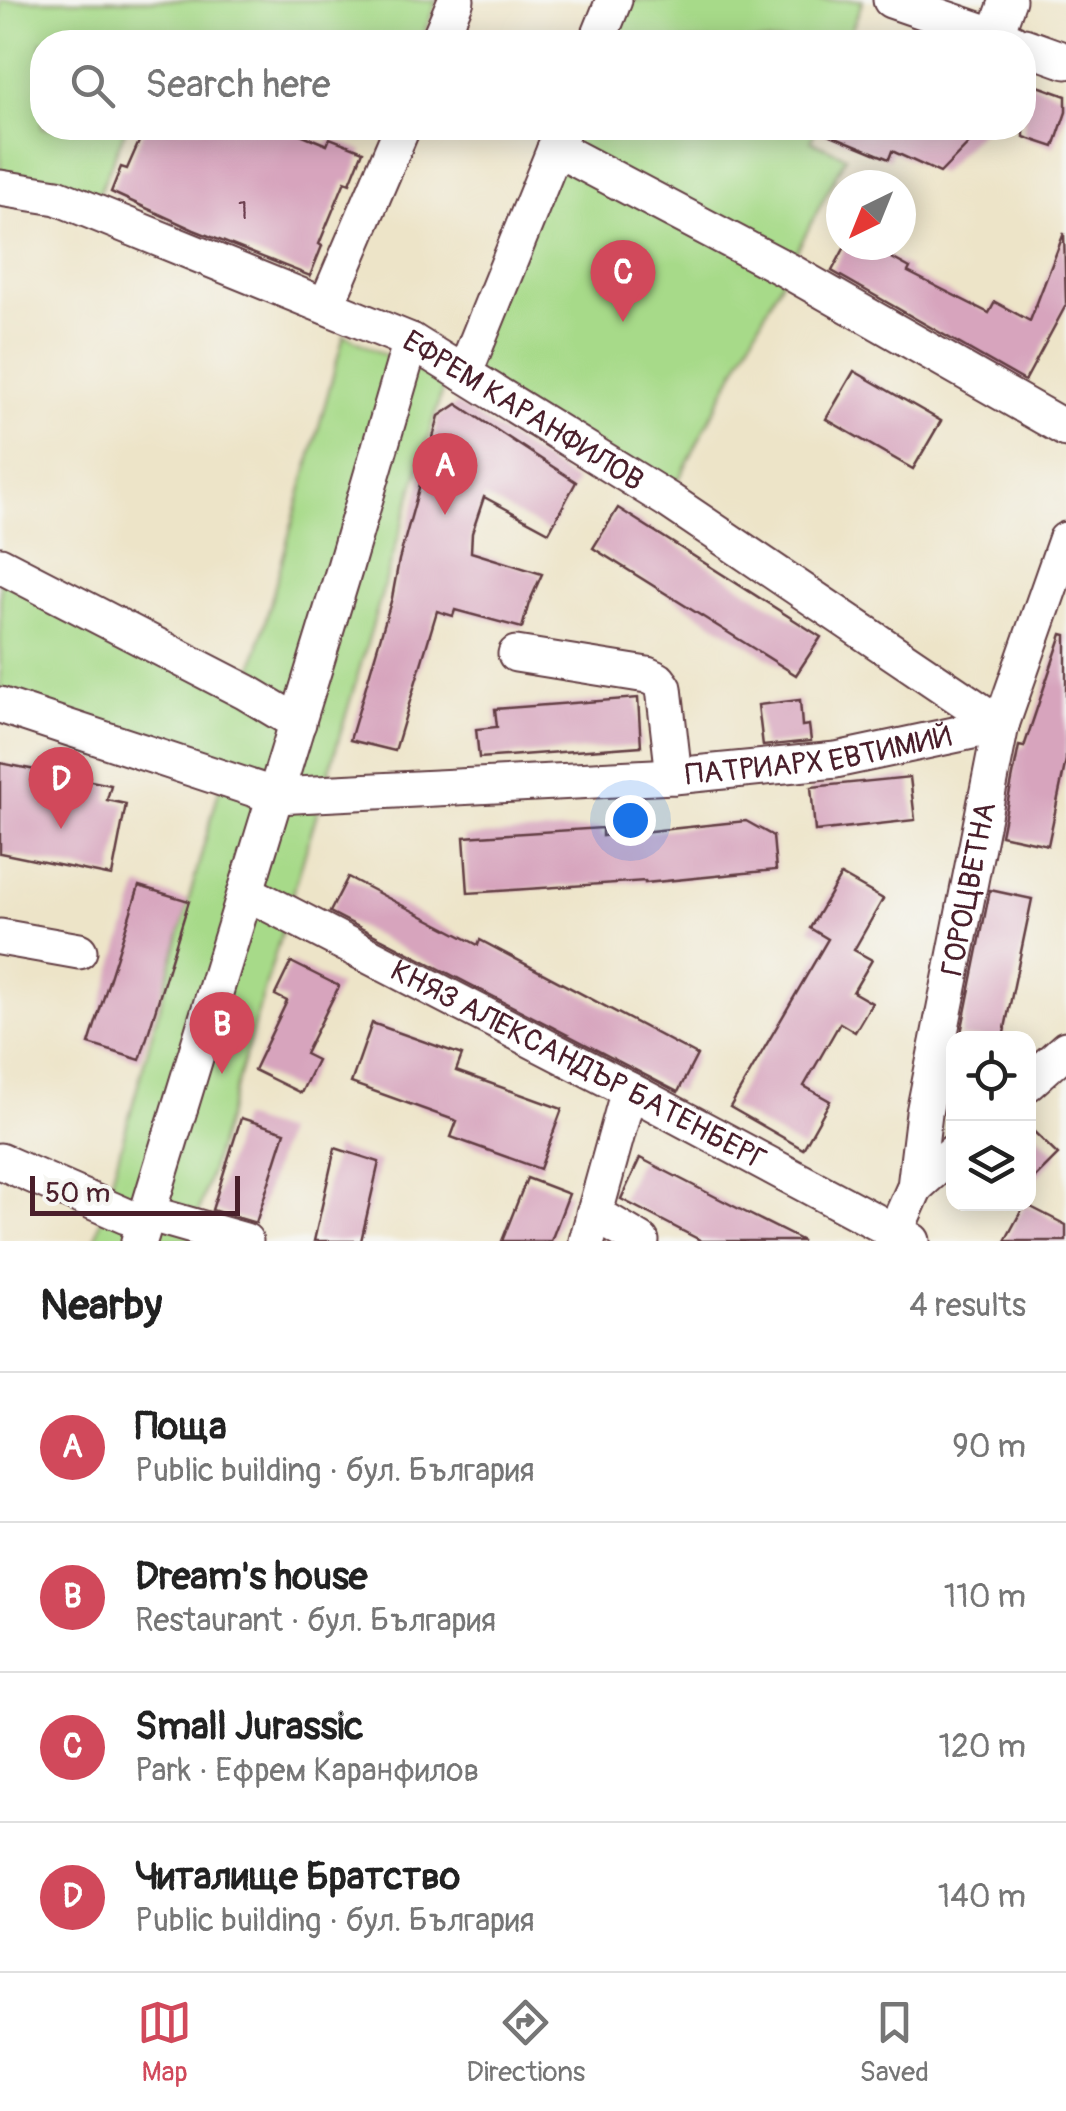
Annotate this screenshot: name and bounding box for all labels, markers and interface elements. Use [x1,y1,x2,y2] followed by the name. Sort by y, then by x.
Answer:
[30,30,1036,140] search box
[65,58,120,113] icon: search
[145,61,331,109] text: Search here
[826,170,916,260] north arrow
[238,196,248,227] house number: 1
[590,240,656,322] pin: C
[396,322,650,499] street label: ЕФРЕМ КАРАНФИЛОВ
[412,432,478,515] pin: A
[684,718,955,794] street label: ПАТРИАРХ ЕВТИМИЙ
[28,746,94,829] pin: D
[605,795,656,846] your location
[934,799,1004,979] street label: ГОРОЦВЕТНА
[384,952,773,1179] street label: КНЯЗ АЛЕКСАНДЪР БАТЕНБЕРГ
[190,992,254,1074] pin: B
[946,1031,1036,1211] map controls
[946,1031,1036,1121] button: locate
[946,1121,1036,1211] button: layers
[30,1171,240,1216] scale bar
[45,1176,110,1211] text: 50 m
[40,1280,162,1332] text: Nearby
[909,1286,1026,1326] text: 4 results
[135,1403,227,1451] text: Поща
[62,1427,83,1467] text: A
[952,1427,1026,1467] text: 90 m
[135,1451,534,1491] text: Public building · бул. България
[135,1553,368,1601] text: Dream's house
[63,1577,82,1617] text: B
[944,1577,1026,1617] text: 110 m
[135,1601,496,1641] text: Restaurant · бул. България
[135,1703,364,1751] text: Small Jurassic
[63,1727,82,1767] text: C
[938,1727,1026,1767] text: 120 m
[135,1751,479,1791] text: Park · Ефрем Каранфилов
[135,1853,460,1901] text: Читалище Братство
[62,1877,83,1917] text: D
[938,1877,1026,1917] text: 140 m
[135,1901,534,1941] text: Public building · бул. България
[137,1995,192,2090] tab: Map
[466,1995,585,2090] tab: Directions
[859,1995,929,2090] tab: Saved

